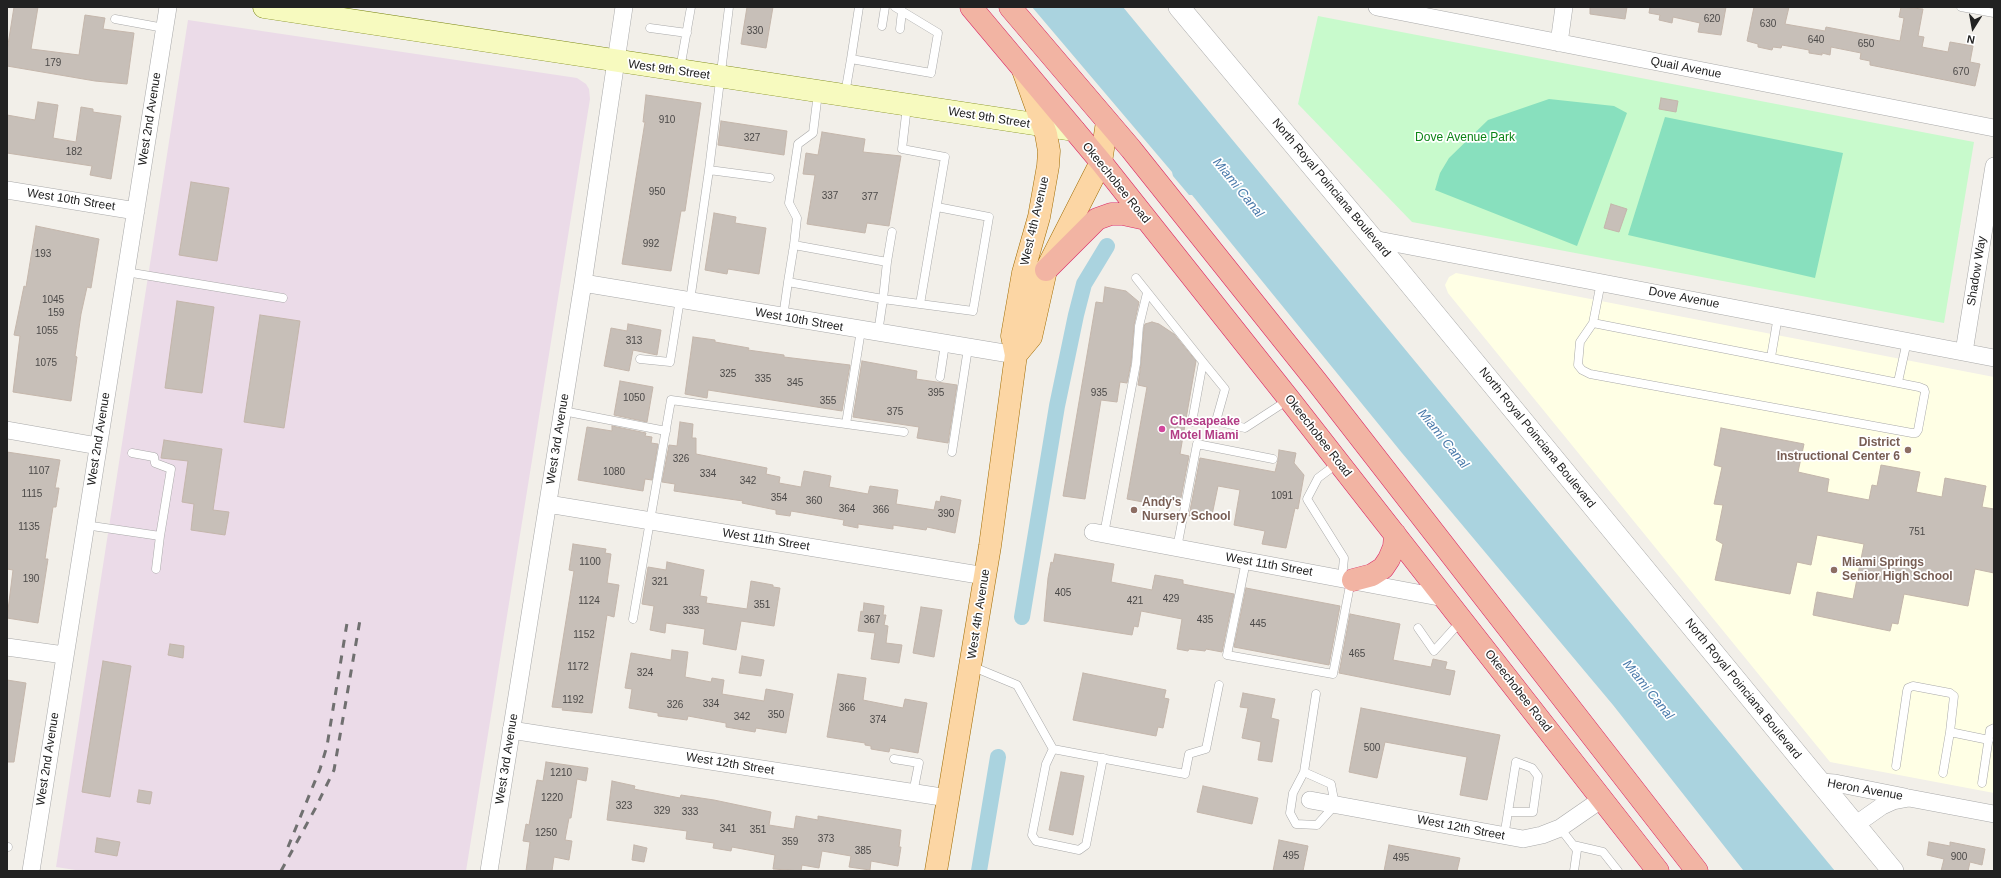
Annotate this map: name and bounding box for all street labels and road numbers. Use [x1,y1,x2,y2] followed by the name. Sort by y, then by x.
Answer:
[1649,54,1723,82] street label: Quail Avenue
[627,57,711,83] street label: West 9th Street
[136,71,164,167] street label: West 2nd Avenue
[947,104,1031,132] street label: West 9th Street
[1269,116,1393,260] street label: North Royal Poinciana Boulevard
[1079,140,1153,226] street label: Okeechobee Road
[1018,175,1052,267] street label: West 4th Avenue
[26,186,116,214] street label: West 10th Street
[1964,235,1990,307] street label: Shadow Way
[1647,284,1721,312] street label: Dove Avenue
[754,305,844,335] street label: West 10th Street
[1476,365,1598,511] street label: North Royal Poinciana Boulevard
[85,391,113,487] street label: West 2nd Avenue
[1282,392,1354,480] street label: Okeechobee Road
[544,393,572,485] street label: West 3rd Avenue
[721,526,811,554] street label: West 11th Street
[1224,550,1314,580] street label: West 11th Street
[965,568,993,660] street label: West 4th Avenue
[1682,616,1804,762] street label: North Royal Poinciana Boulevard
[1482,647,1554,735] street label: Okeechobee Road
[34,711,62,807] street label: West 2nd Avenue
[493,713,521,805] street label: West 3rd Avenue
[685,750,775,778] street label: West 12th Street
[1826,776,1904,804] street label: Heron Avenue
[1416,812,1506,844] street label: West 12th Street

